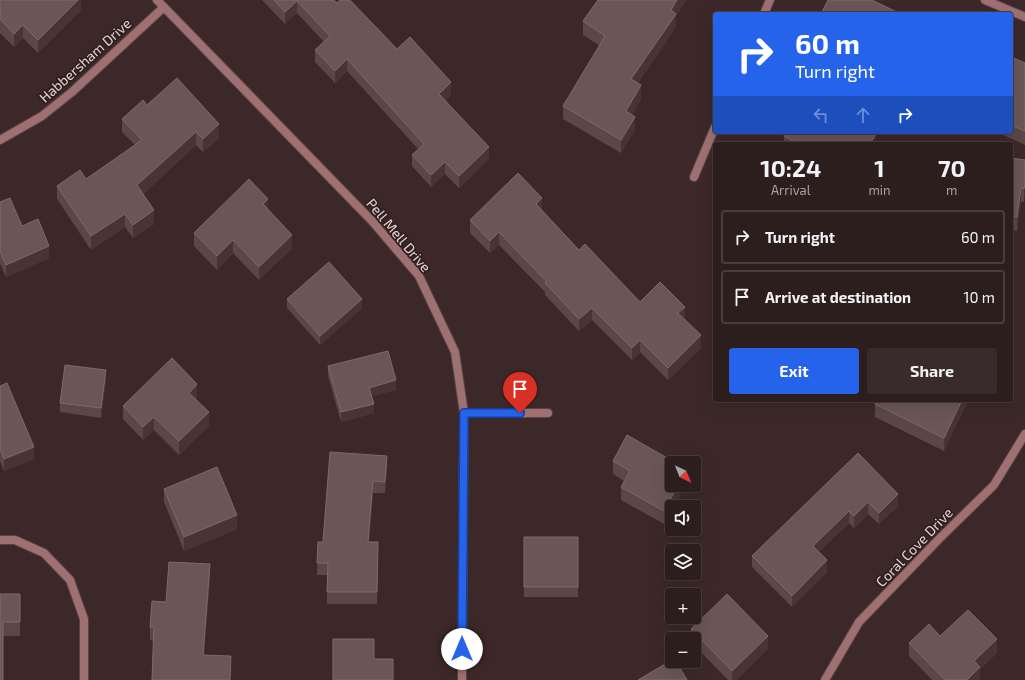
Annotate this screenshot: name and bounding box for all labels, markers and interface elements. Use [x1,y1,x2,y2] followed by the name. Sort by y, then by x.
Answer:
[36,14,134,106] street label: Habbersham Drive
[795,26,860,60] text: 60 m
[729,28,781,80] icon: right
[795,60,875,82] text: Turn right
[810,104,832,126] icon: left
[852,104,874,126] icon: ahead
[894,104,916,126] icon: right
[760,153,821,182] text: 10:24
[874,153,885,182] text: 1
[938,153,966,182] text: 70
[771,182,811,198] text: Arrival
[868,182,891,198] text: min
[946,182,958,198] text: m
[363,195,435,275] street label: Pell Mell Drive
[731,226,753,248] icon: right
[765,228,835,246] text: Turn right
[961,228,995,246] text: 60 m
[731,286,753,308] icon: arrive
[765,288,911,306] text: Arrive at destination
[963,288,995,306] text: 10 m
[729,348,859,394] button: Exit
[867,348,997,394] button: Share
[503,372,537,413] pin
[509,378,531,400] icon: arrive
[665,456,701,492] north arrow
[665,456,701,668] map controls
[665,500,701,536] button: sound
[872,504,956,590] street label: Coral Cove Drive
[665,544,701,580] button: layers
[665,588,701,624] button: +
[441,628,483,670] position arrow
[665,632,701,668] button: −

